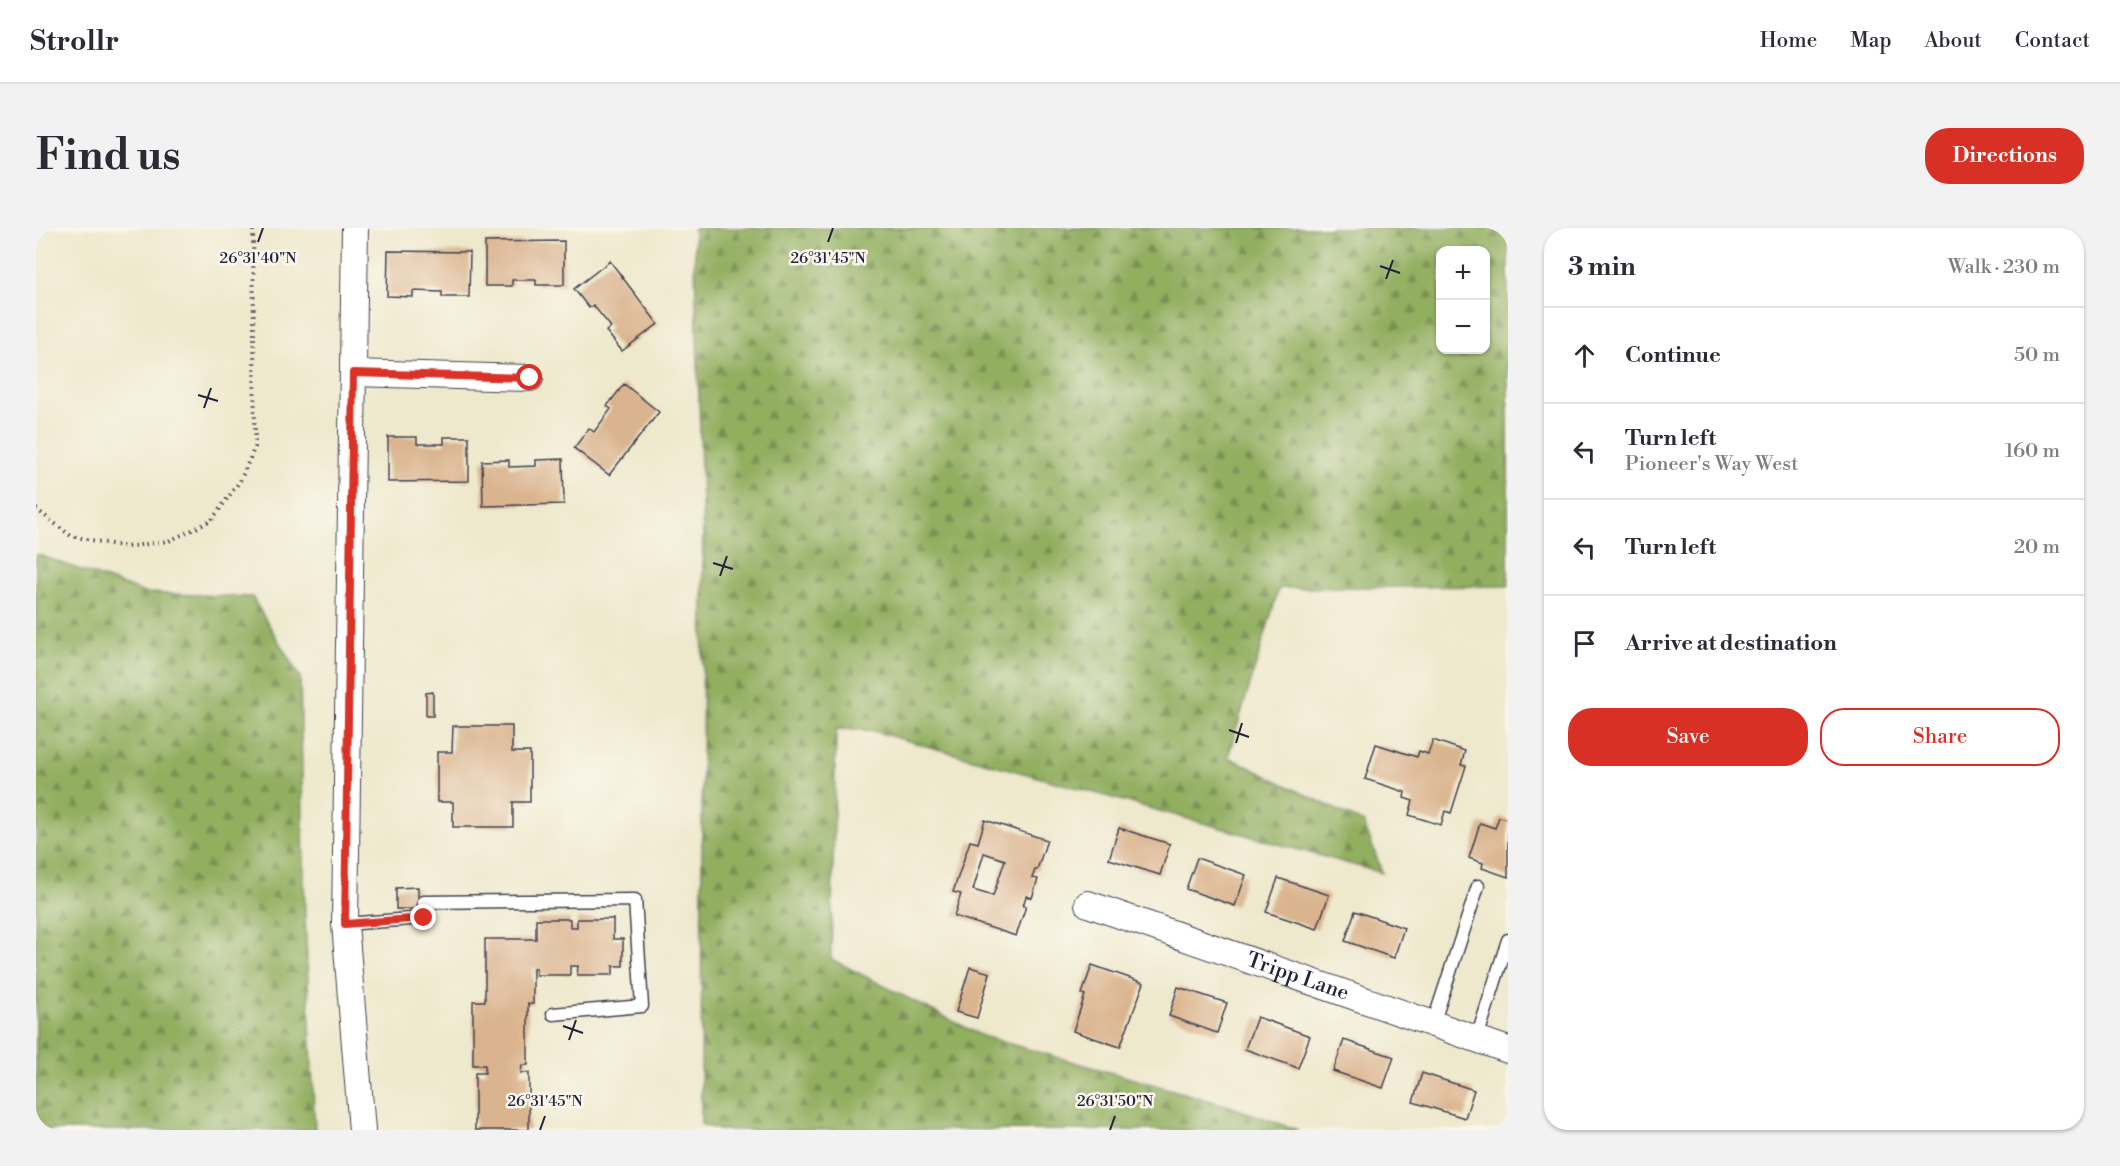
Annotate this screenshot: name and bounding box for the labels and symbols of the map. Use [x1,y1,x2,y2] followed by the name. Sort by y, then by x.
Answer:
[220,249,296,268] text: 26°31'40"N
[790,249,866,268] text: 26°31'45"N
[516,364,542,390] route start
[410,904,436,930] route end
[1243,947,1352,1007] street label: Tripp Lane
[507,1092,583,1111] text: 26°31'45"N
[1077,1092,1153,1111] text: 26°31'50"N

